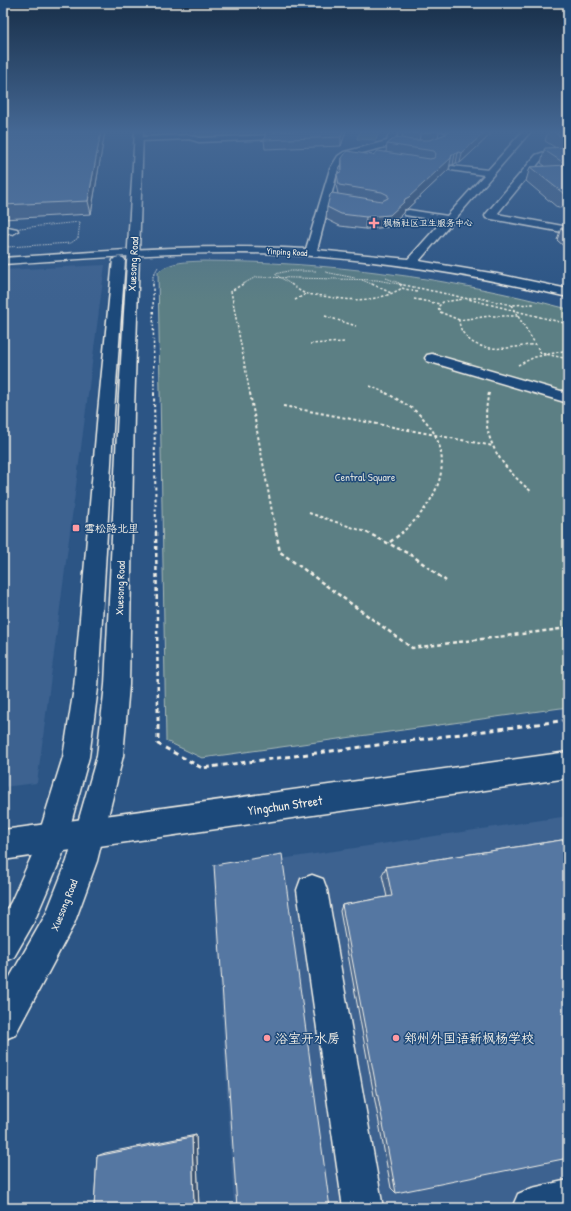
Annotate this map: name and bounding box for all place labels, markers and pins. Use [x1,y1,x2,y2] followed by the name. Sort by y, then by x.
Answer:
[368,217,380,229] marker: 枫杨社区卫生服务中心
[383,217,473,229] place label: 枫杨社区卫生服务中心
[84,521,139,535] place label: 雪松路北里
[71,523,81,533] marker: 雪松路北里
[275,1029,340,1047] place label: 浴室开水房
[404,1029,534,1047] place label: 郑州外国语新枫杨学校
[262,1033,272,1043] marker: 浴室开水房
[391,1033,401,1043] marker: 郑州外国语新枫杨学校

